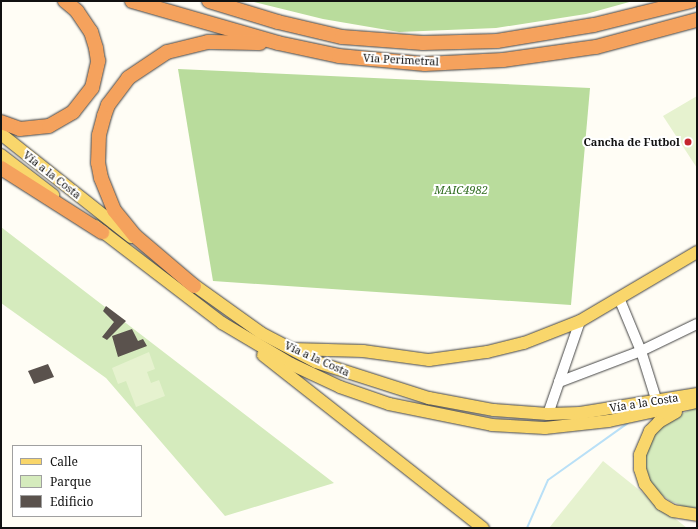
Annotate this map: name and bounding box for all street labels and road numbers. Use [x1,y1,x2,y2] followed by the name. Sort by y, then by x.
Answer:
[363,51,439,69] street label: Vía Perimetral
[20,148,84,202] street label: Vía a la Costa
[283,339,351,379] street label: Vía a la Costa
[609,391,679,415] street label: Vía a la Costa

